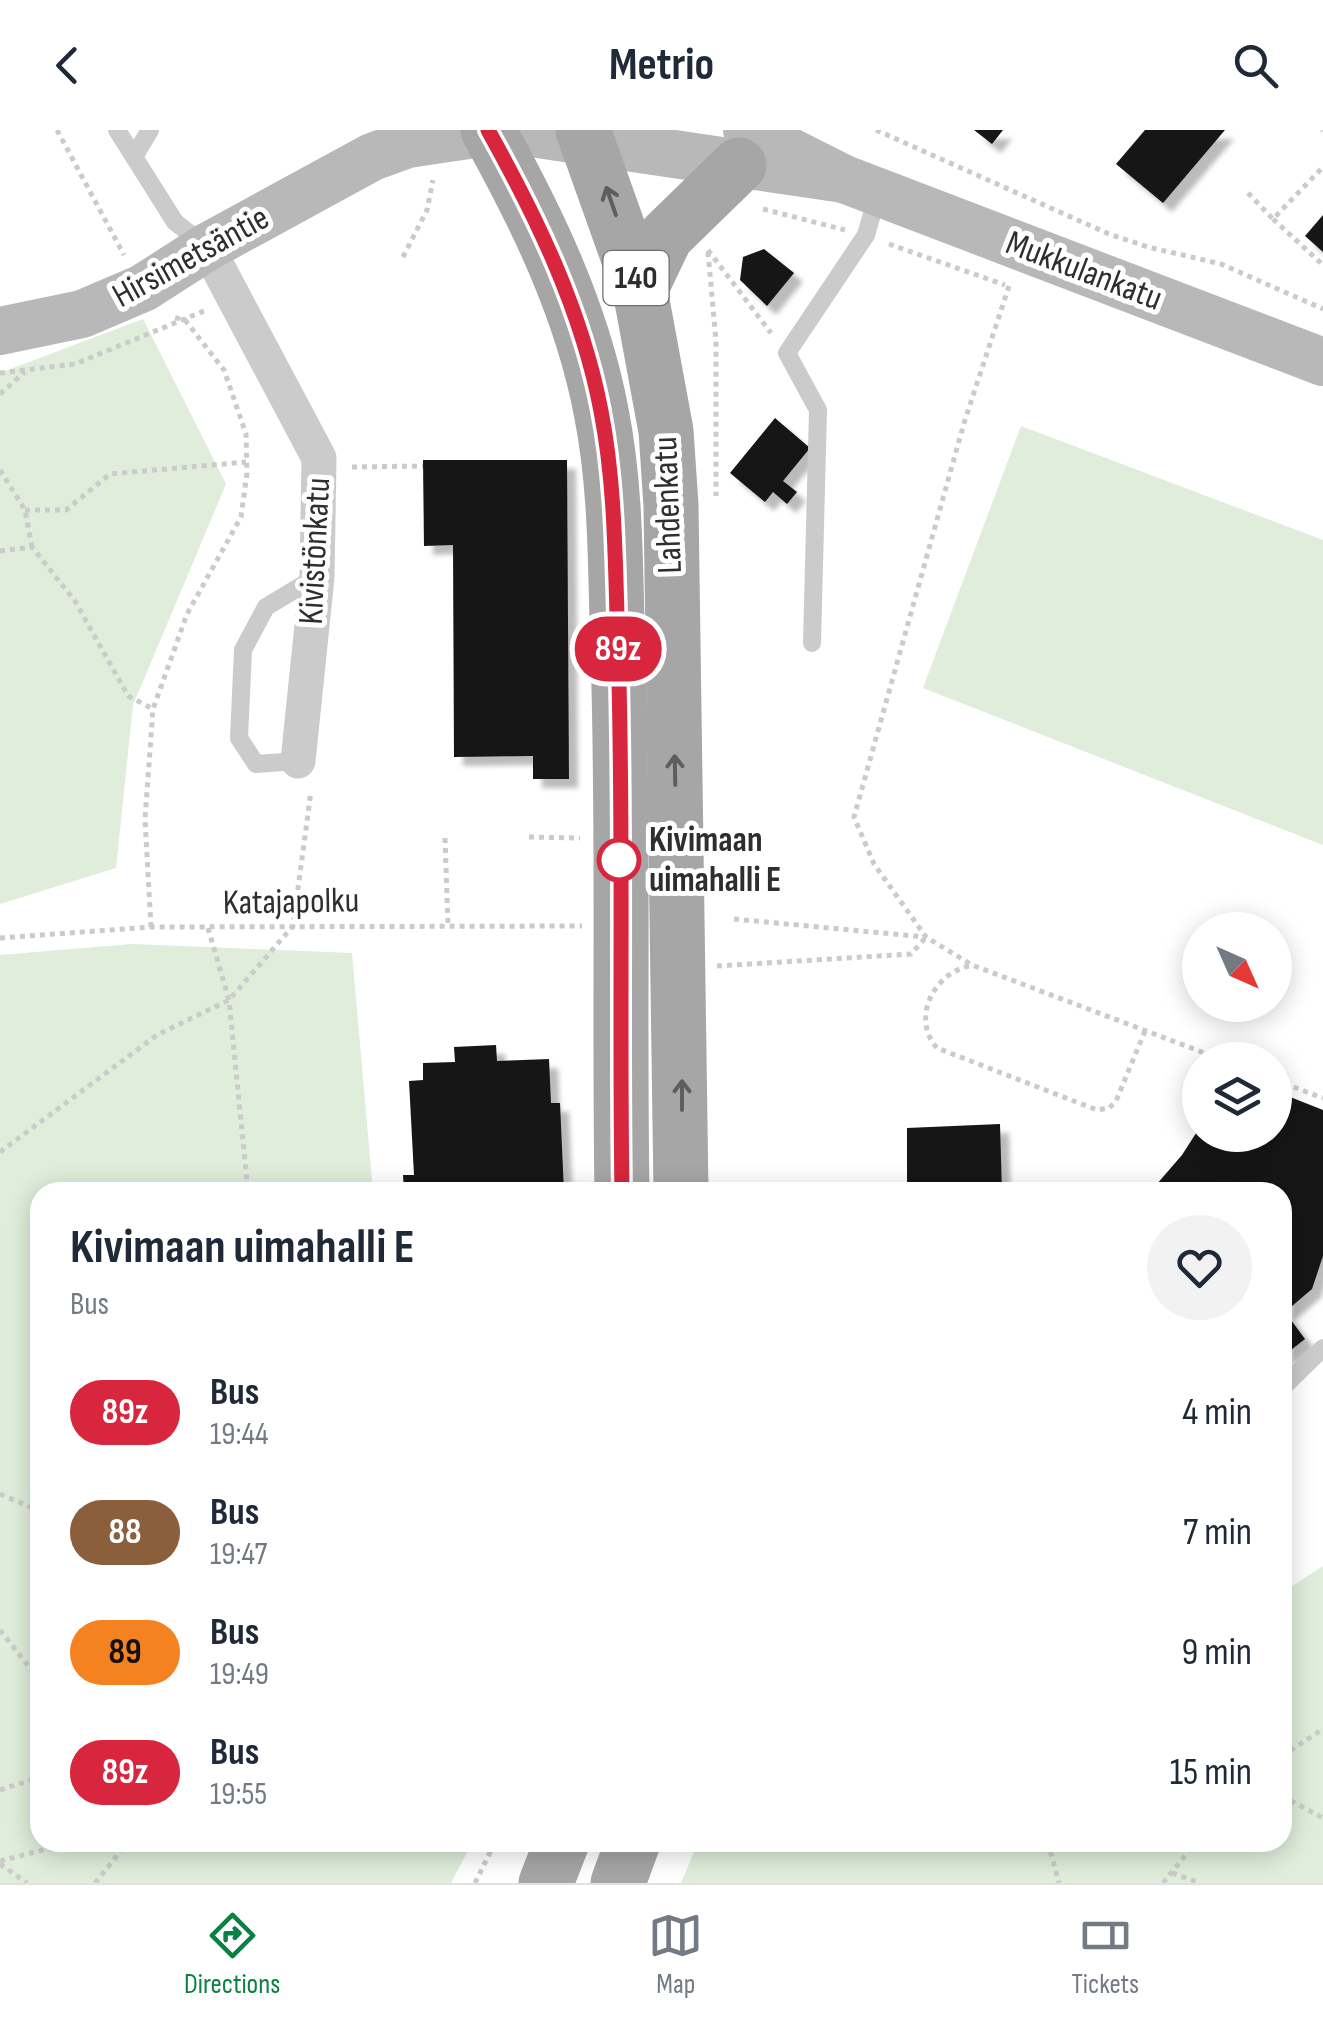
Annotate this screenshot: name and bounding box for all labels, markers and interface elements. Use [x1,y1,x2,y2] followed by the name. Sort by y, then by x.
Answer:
[40,38,95,93] icon: back
[609,38,714,93] text: Metrio
[1228,38,1283,93] icon: search
[600,186,618,218] one-way arrow
[105,196,277,318] street label: Hirsimetsäntie
[1000,222,1168,320] street label: Mukkulankatu
[604,251,668,305] road number: 140
[644,436,692,574] street label: Lahdenkatu
[290,476,340,626] street label: Kivistönkatu
[560,616,676,682] line badge: 89z
[595,628,641,671] text: 89z
[665,755,684,787] one-way arrow
[649,819,781,902] place label: Kivimaan uimahalli E
[598,839,640,881] marker: Kivimaan uimahalli E
[222,879,360,925] street label: Katajapolku
[1182,912,1292,1022] north arrow
[1182,912,1292,1152] map controls
[1182,1042,1292,1152] button: layers
[672,1080,692,1112] one-way arrow
[1147,1215,1252,1320] button: heart
[70,1219,415,1276] text: Kivimaan uimahalli E
[70,1285,109,1324] text: Bus
[210,1370,259,1415] text: Bus
[1182,1390,1252,1435] text: 4 min
[102,1391,148,1434] text: 89z
[210,1415,268,1454] text: 19:44
[210,1490,259,1535] text: Bus
[1183,1510,1252,1555] text: 7 min
[108,1511,142,1554] text: 88
[210,1535,267,1574] text: 19:47
[210,1610,259,1655] text: Bus
[1181,1630,1252,1675] text: 9 min
[108,1631,142,1674] text: 89
[210,1655,269,1694] text: 19:49
[210,1730,259,1775] text: Bus
[1170,1750,1252,1795] text: 15 min
[102,1751,148,1794] text: 89z
[210,1775,267,1814] text: 19:55
[184,1908,280,2001] tab: Directions
[648,1908,703,2001] tab: Map
[1071,1908,1139,2001] tab: Tickets

